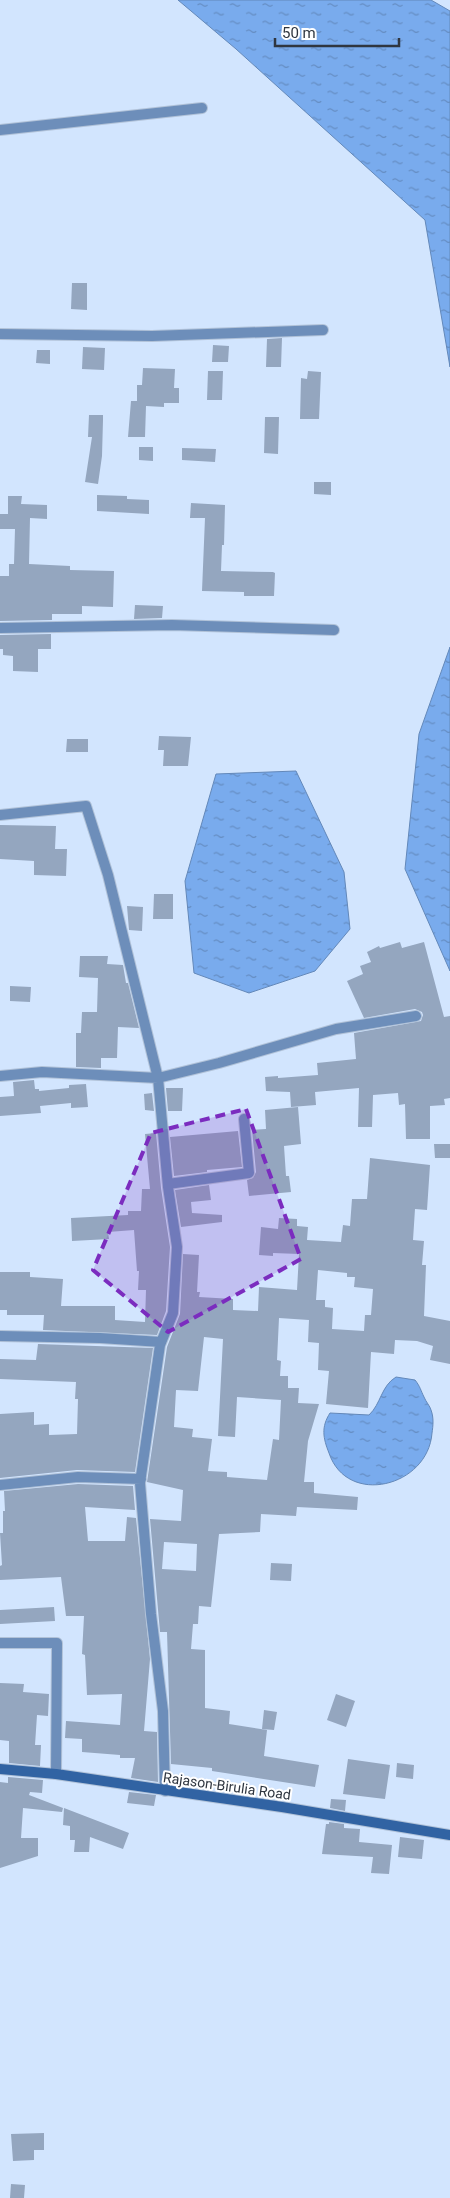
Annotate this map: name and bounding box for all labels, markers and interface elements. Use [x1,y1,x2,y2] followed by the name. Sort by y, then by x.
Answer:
[275,15,399,47] scale bar
[282,24,316,42] text: 50 m
[162,1769,292,1803] street label: Rajason-Birulia Road

